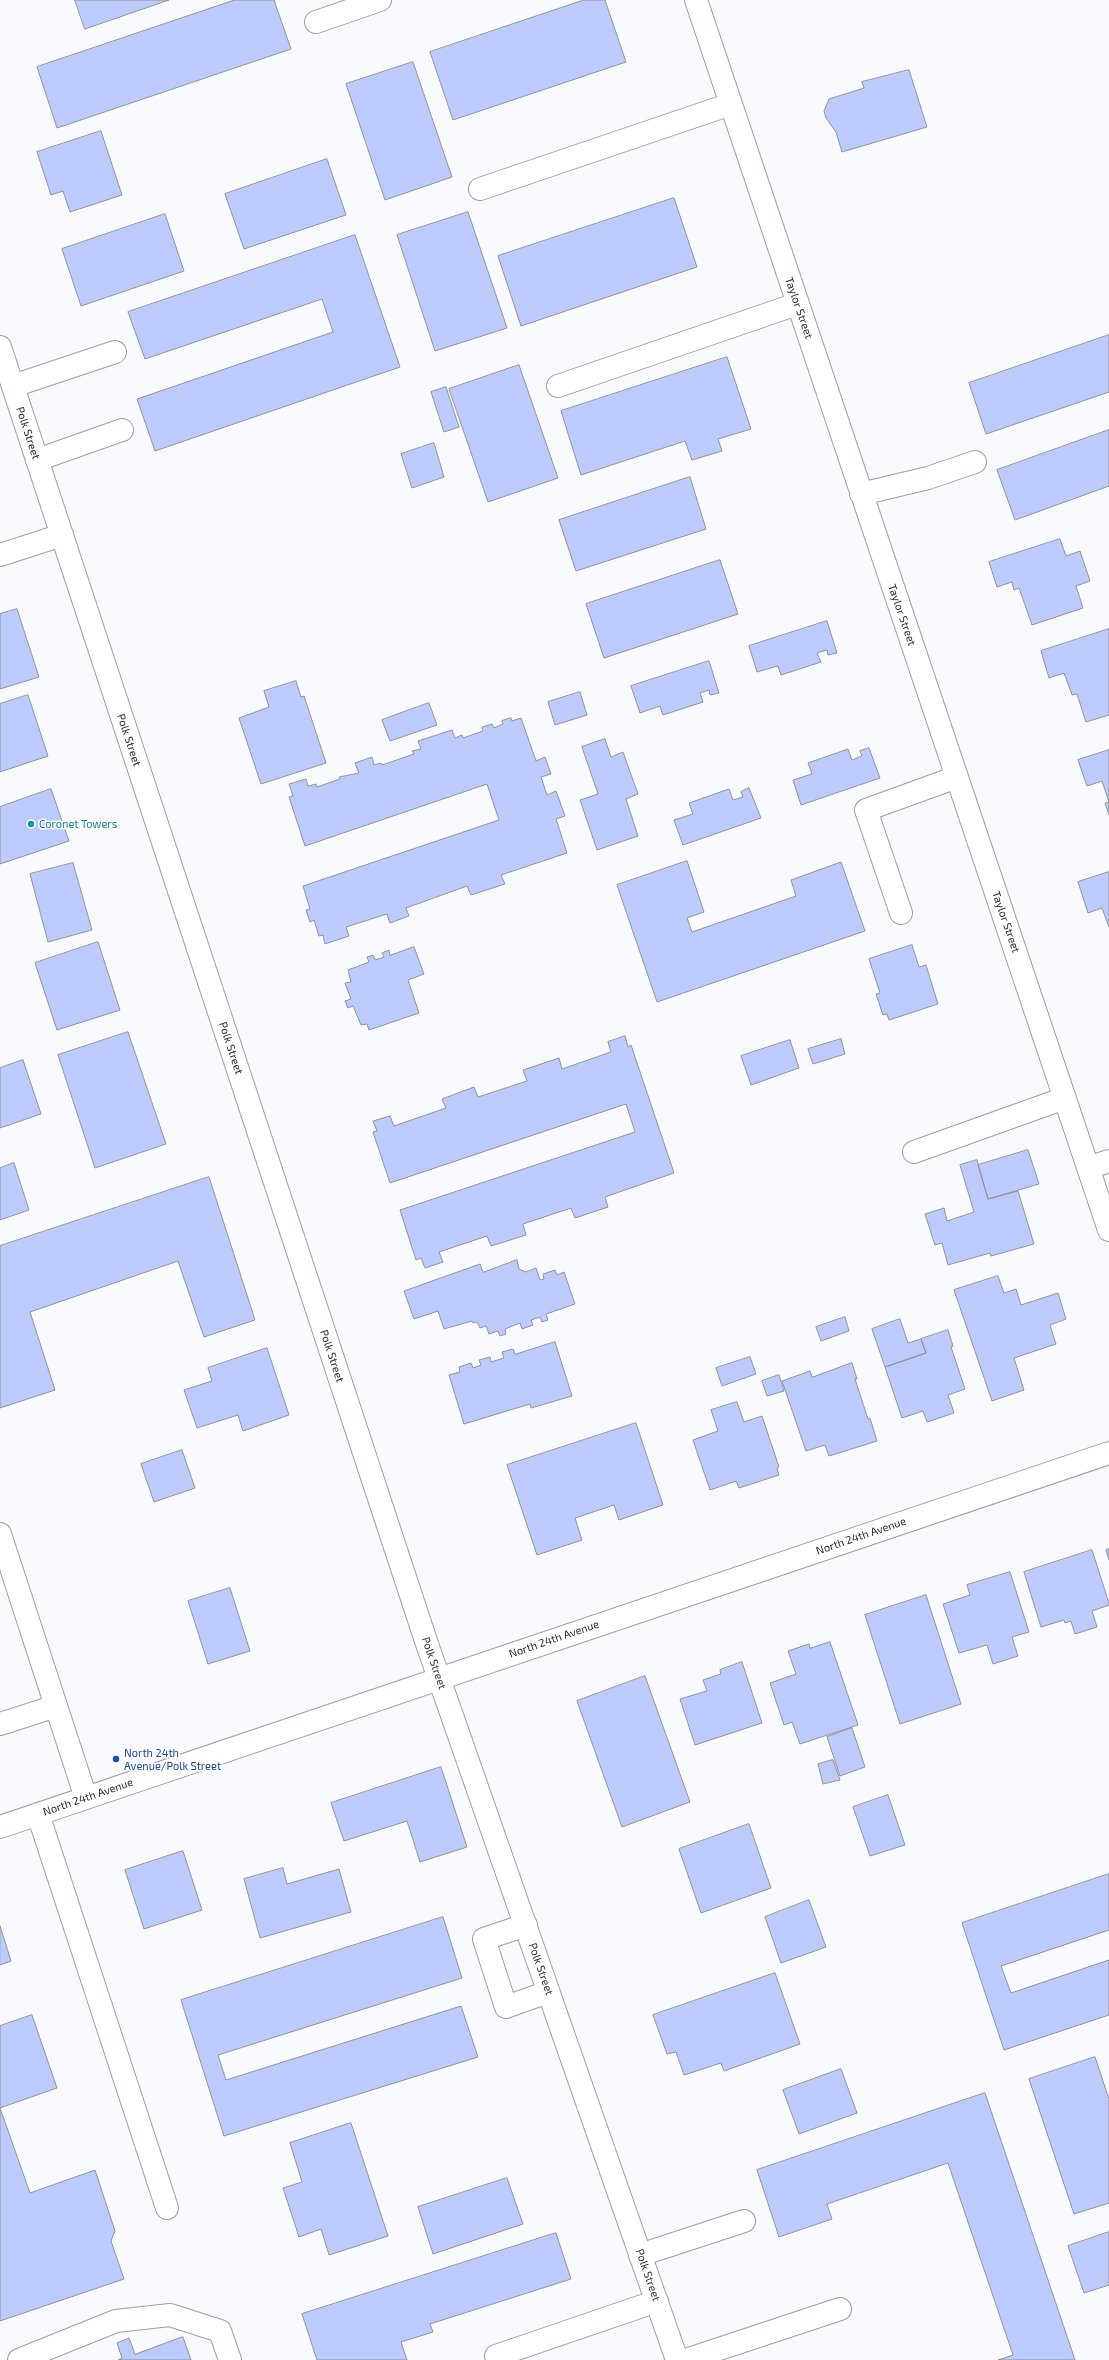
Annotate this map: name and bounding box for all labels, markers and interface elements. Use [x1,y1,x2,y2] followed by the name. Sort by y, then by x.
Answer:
[782,276,816,340] street label: Taylor Street
[13,405,43,461] street label: Polk Street
[885,583,919,647] street label: Taylor Street
[114,712,144,768] street label: Polk Street
[39,817,117,831] place label: Coronet Towers
[26,819,36,829] marker: Coronet Towers
[989,890,1023,954] street label: Taylor Street
[216,1020,246,1076] street label: Polk Street
[317,1328,347,1384] street label: Polk Street
[814,1514,908,1558] street label: North 24th Avenue
[507,1617,601,1661] street label: North 24th Avenue
[419,1635,449,1691] street label: Polk Street
[124,1746,221,1772] place label: North 24th Avenue/Polk Street
[111,1754,121,1764] marker: North 24th Avenue/Polk Street
[41,1775,135,1819] street label: North 24th Avenue
[526,1941,556,1997] street label: Polk Street
[633,2247,663,2303] street label: Polk Street

